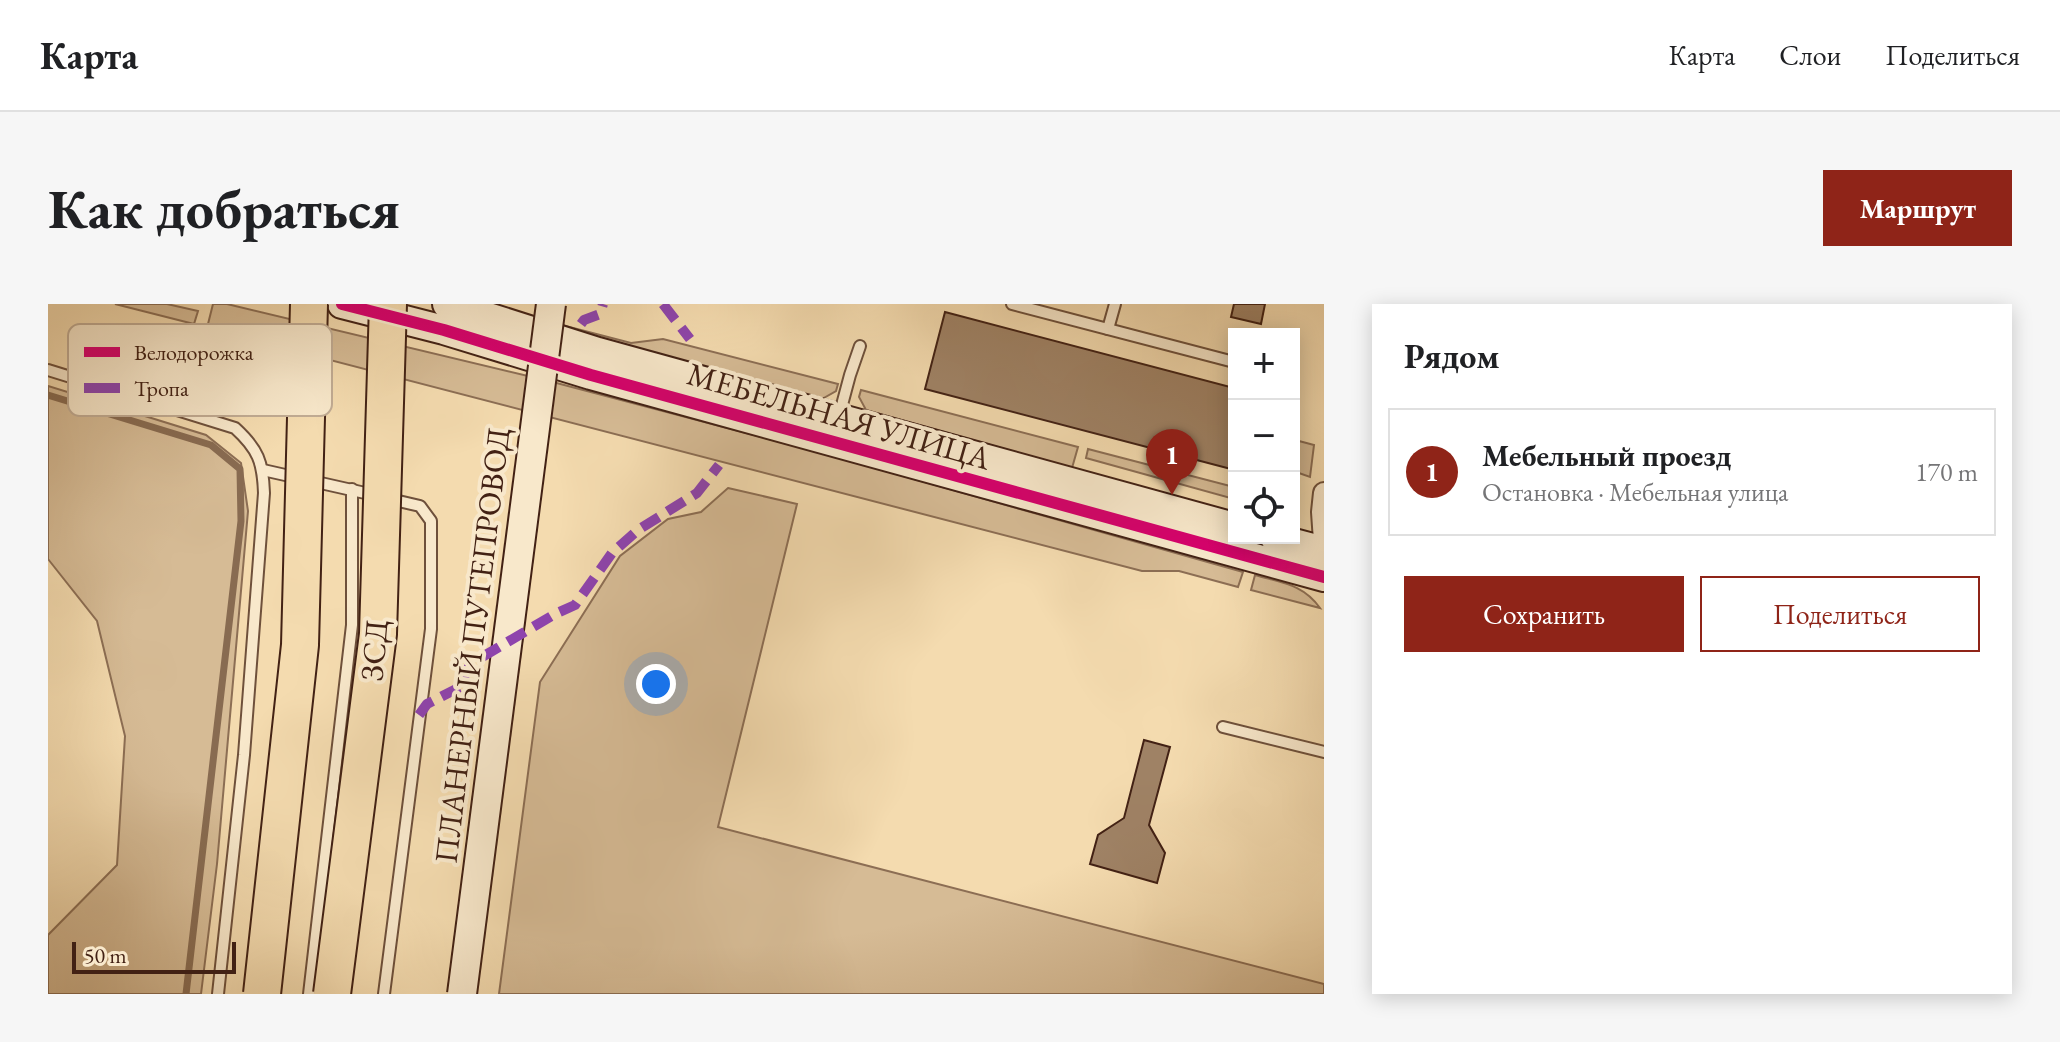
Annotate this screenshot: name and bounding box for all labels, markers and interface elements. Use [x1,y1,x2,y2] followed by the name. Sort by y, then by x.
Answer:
[40,31,138,80] text: Карта
[1668,37,1735,73] text: Карта
[1779,37,1841,73] text: Слои
[1885,37,2020,73] text: Поделиться
[1823,170,2012,246] button: Маршрут
[48,172,400,245] text: Как добраться
[68,324,332,416] legend
[1228,328,1300,544] map controls
[1228,328,1300,400] button: +
[1404,334,1499,378] text: Рядом
[134,338,254,367] text: Велодорожка
[683,353,996,480] street label: МЕБЕЛЬНАЯ УЛИЦА
[134,374,189,403] text: Тропа
[1228,400,1300,472] button: −
[424,425,520,865] street label: ПЛАНЕРНЫЙ ПУТЕПРОВОД
[1146,429,1198,495] pin: 1
[1482,436,1732,475] text: Мебельный проезд
[1425,455,1439,489] text: 1
[1915,455,1978,489] text: 170 m
[1228,472,1300,544] button: locate
[1482,475,1788,509] text: Остановка · Мебельная улица
[1404,576,1684,652] button: Сохранить
[1700,576,1980,652] button: Поделиться
[350,617,398,683] street label: ЗСД
[636,664,676,704] your location
[72,938,236,974] scale bar
[84,941,127,970] text: 50 m

